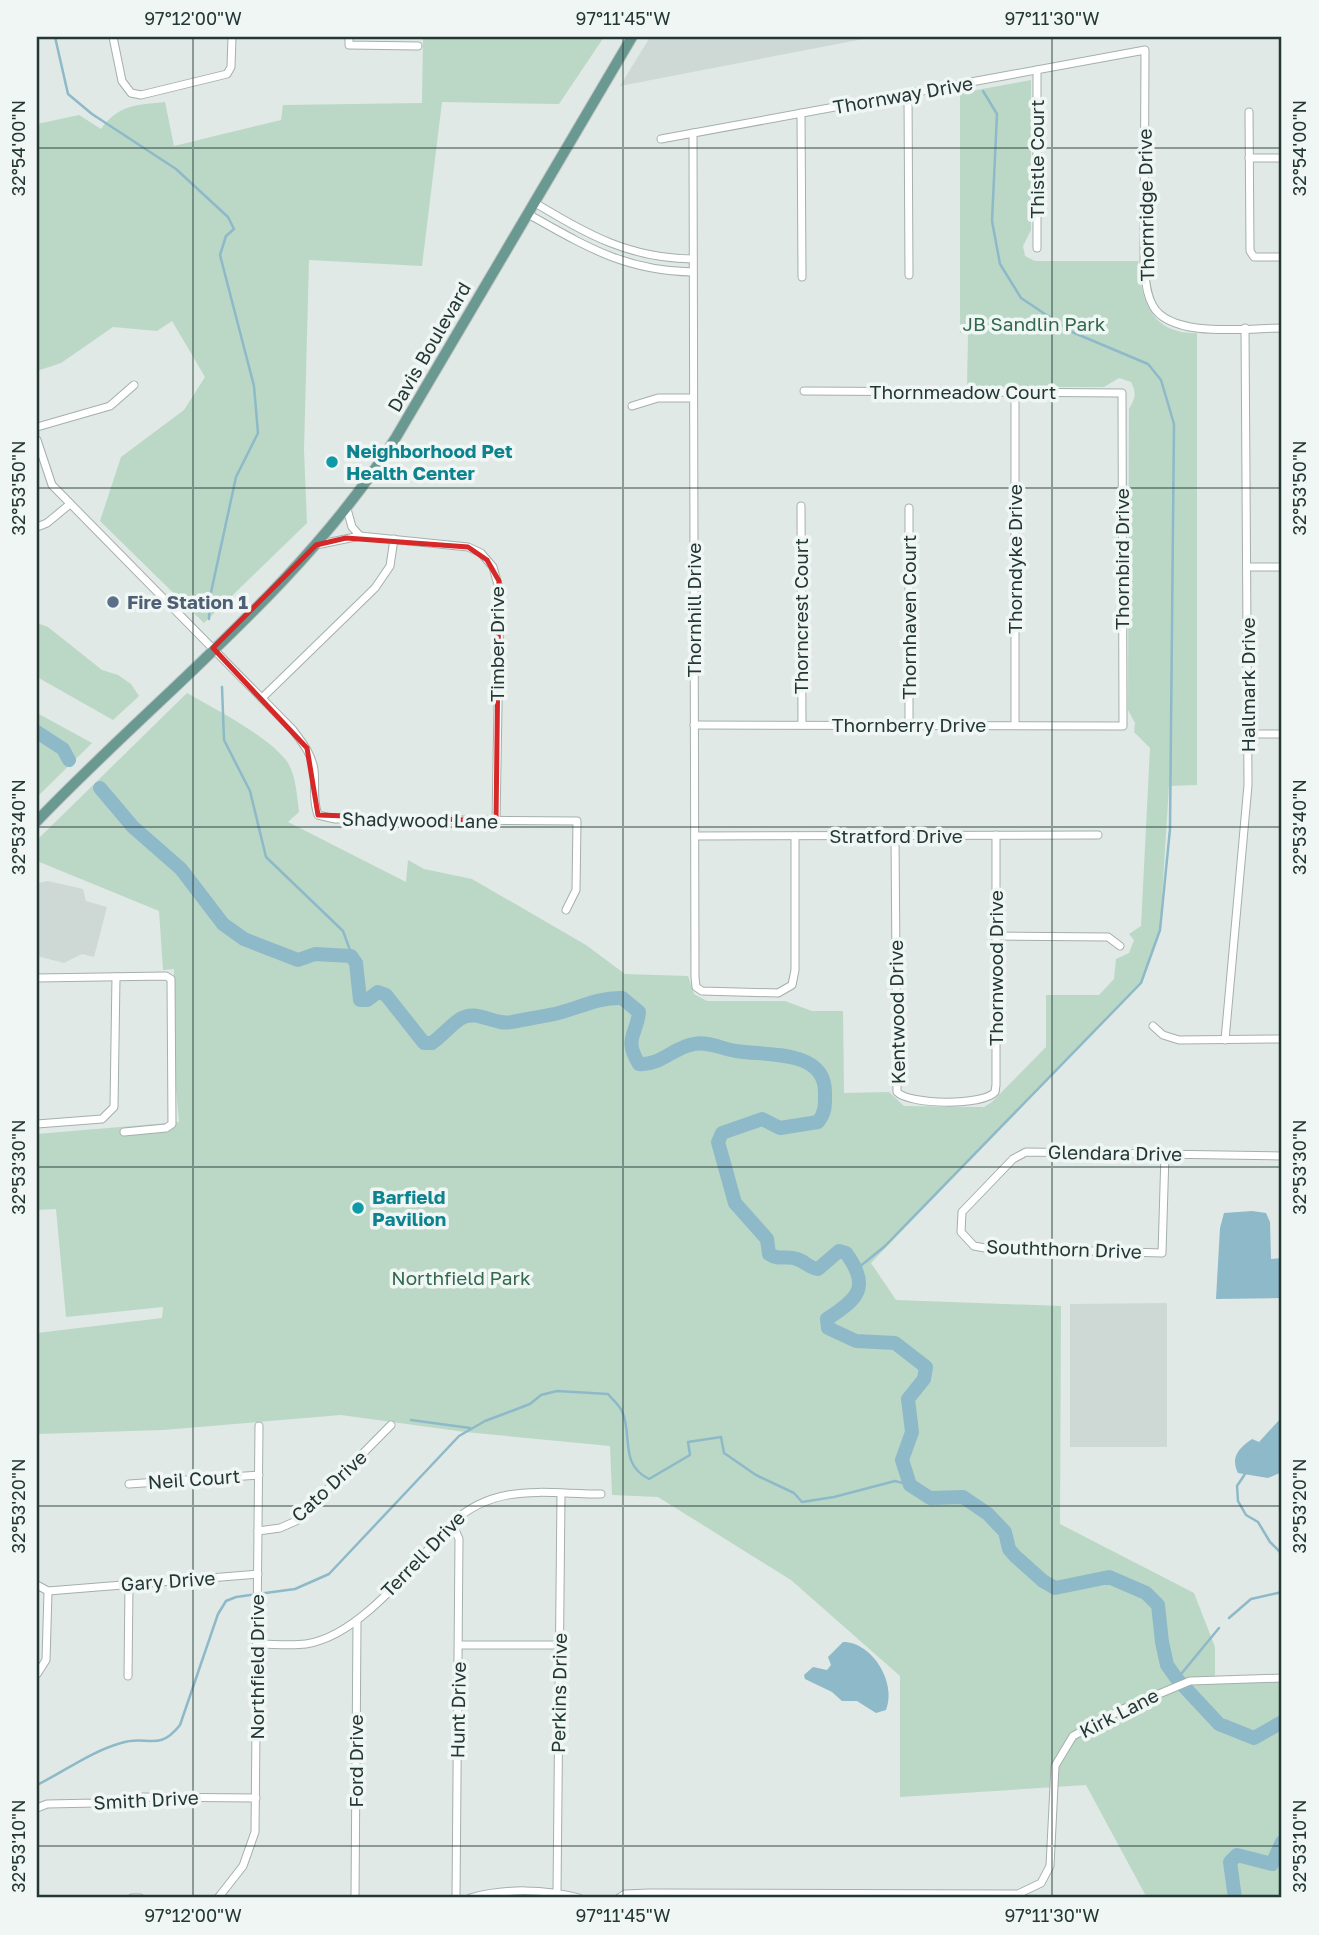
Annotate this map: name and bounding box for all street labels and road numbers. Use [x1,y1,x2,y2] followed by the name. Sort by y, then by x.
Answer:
[831,71,975,118] street label: Thornway Drive
[1025,99,1048,219] street label: Thistle Court
[1133,128,1158,282] street label: Thornridge Drive
[382,278,475,416] street label: Davis Boulevard
[870,380,1056,403] street label: Thornmeadow Court
[1003,484,1026,634] street label: Thorndyke Drive
[1110,488,1133,630] street label: Thornbird Drive
[897,535,920,699] street label: Thornhaven Court
[789,538,812,694] street label: Thorncrest Court
[682,543,705,677] street label: Thornhill Drive
[485,586,508,702] street label: Timber Drive
[1236,618,1259,752] street label: Hallmark Drive
[832,713,986,736] street label: Thornberry Drive
[342,807,498,832] street label: Shadywood Lane
[829,824,963,847] street label: Stratford Drive
[984,890,1007,1046] street label: Thornwood Drive
[884,940,909,1084] street label: Kentwood Drive
[1048,1140,1182,1165] street label: Glendara Drive
[986,1234,1142,1263] street label: Souththorn Drive
[286,1445,371,1526] street label: Cato Drive
[147,1464,241,1493] street label: Neil Court
[376,1506,469,1601] street label: Terrell Drive
[120,1566,216,1595] street label: Gary Drive
[245,1594,268,1740] street label: Northfield Drive
[546,1633,571,1753] street label: Perkins Drive
[445,1661,470,1759] street label: Hunt Drive
[1075,1683,1162,1742] street label: Kirk Lane
[344,1714,367,1808] street label: Ford Drive
[93,1785,199,1814] street label: Smith Drive

